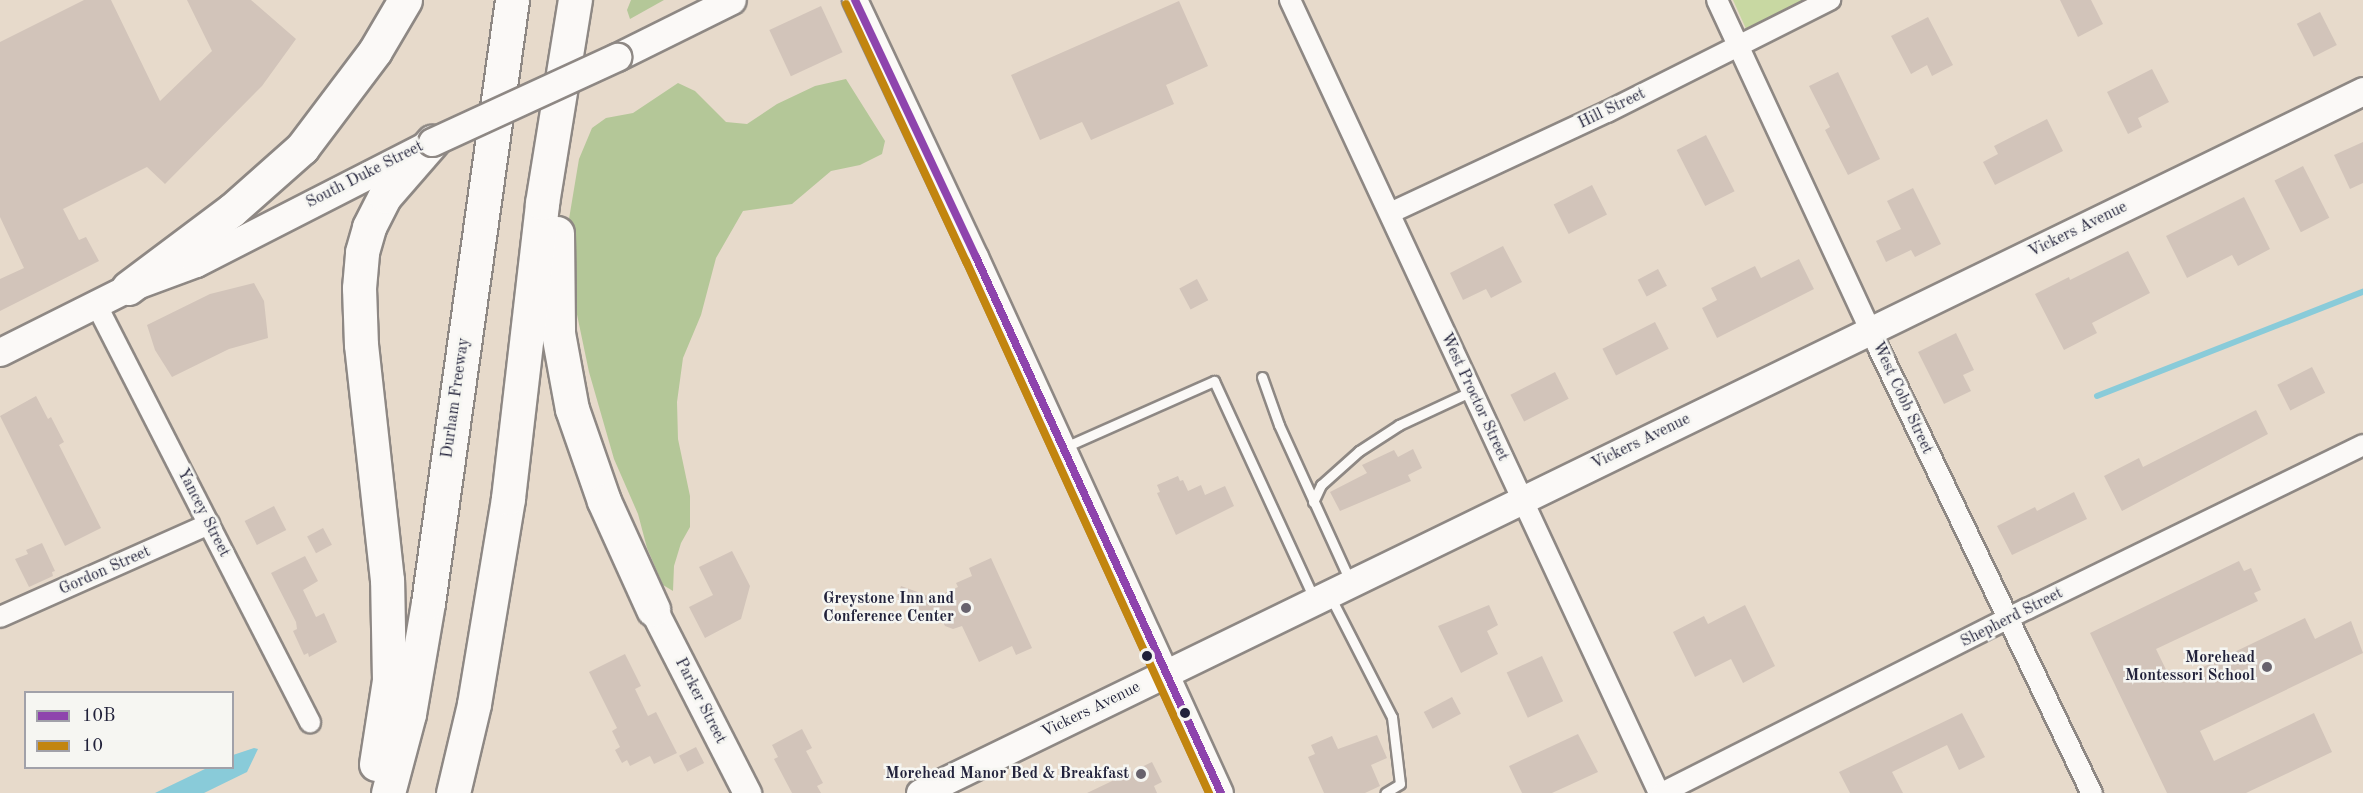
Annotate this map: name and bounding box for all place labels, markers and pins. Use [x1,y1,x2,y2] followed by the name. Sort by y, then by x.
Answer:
[823,589,954,627] place label: Greystone Inn and Conference Center
[959,601,973,615] marker: Greystone Inn and Conference Center
[2125,648,2255,686] place label: Morehead Montessori School
[1141,650,1153,662] unlabelled marker
[2260,660,2274,674] marker: Morehead Montessori School
[1179,707,1191,719] unlabelled marker
[885,764,1129,784] place label: Morehead Manor Bed & Breakfast
[1134,767,1148,781] marker: Morehead Manor Bed & Breakfast

